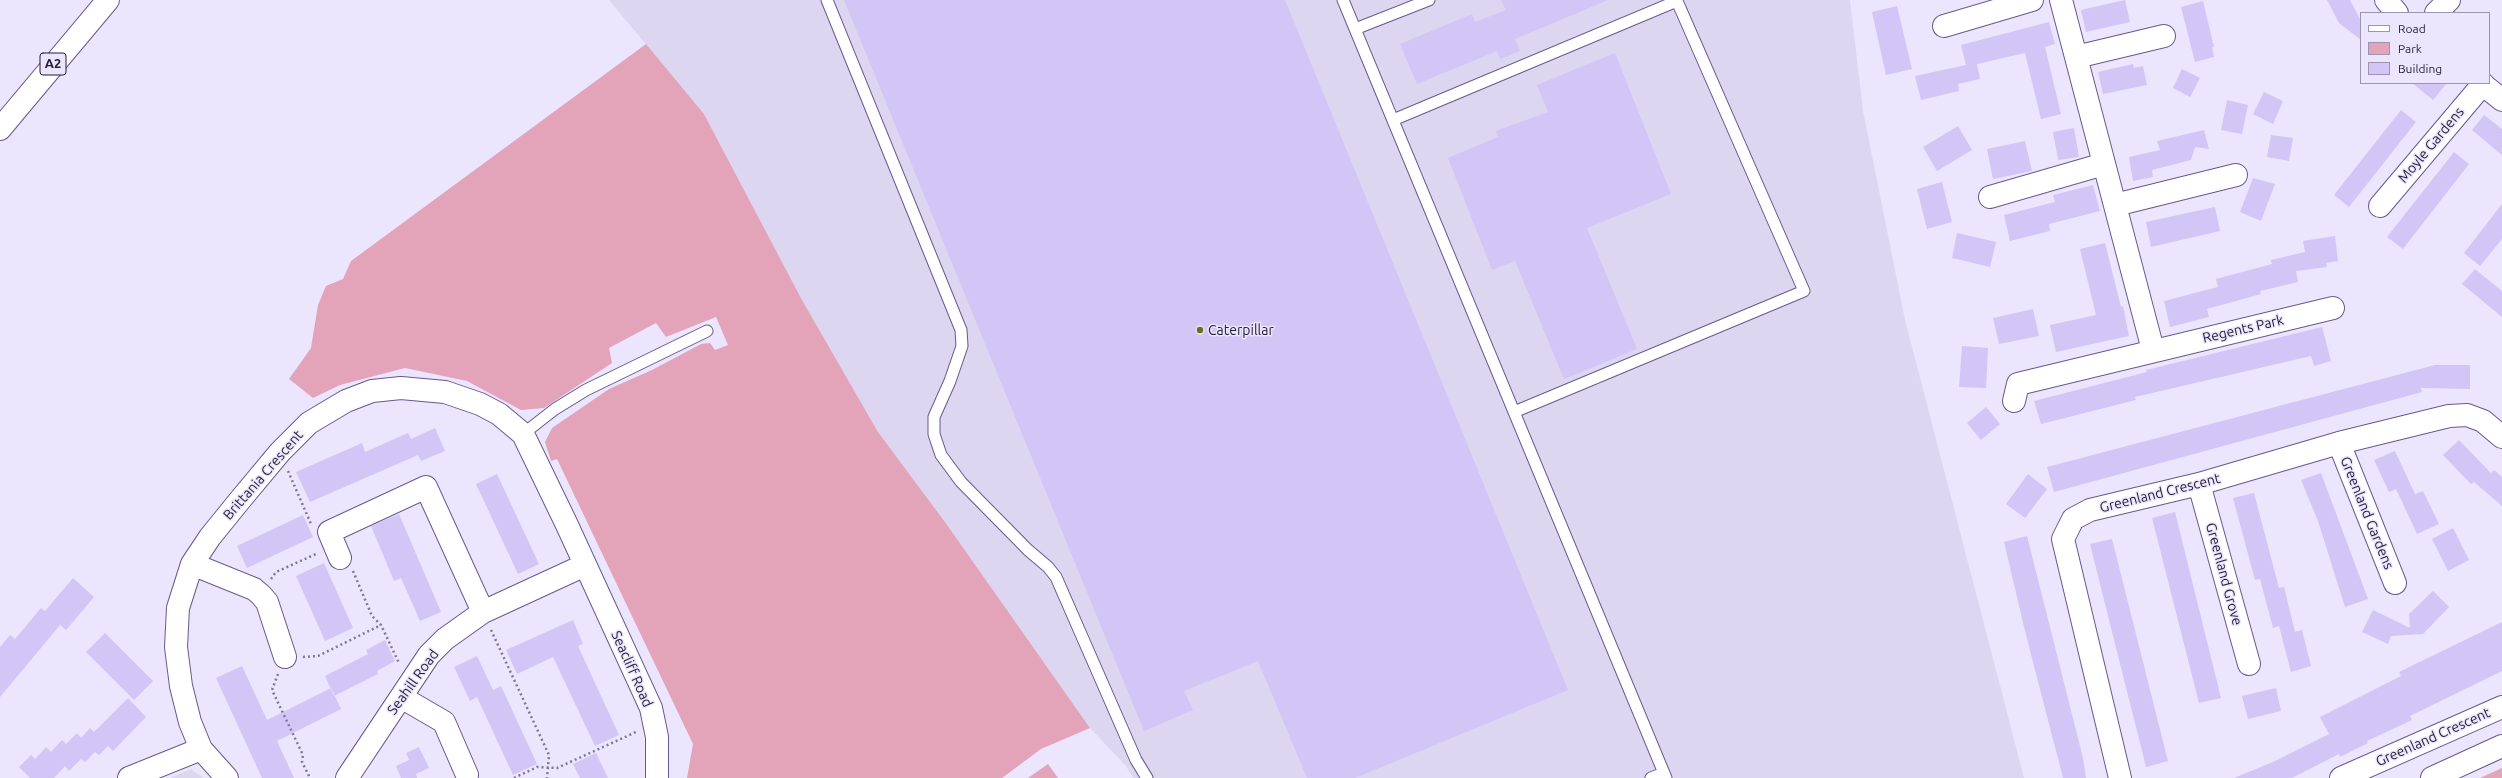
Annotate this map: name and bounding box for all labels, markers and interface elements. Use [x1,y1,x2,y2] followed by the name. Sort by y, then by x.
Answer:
[2360,12,2490,84] legend
[2398,22,2426,35] text: Road
[2398,42,2422,55] text: Park
[40,53,66,75] road number: A2
[2398,62,2442,75] text: Building
[2395,104,2467,186] street label: Moyle Gardens
[2201,312,2285,346] street label: Regents Park
[1208,322,1274,338] place label: Caterpillar
[1195,325,1205,335] marker: Caterpillar
[220,427,306,523] street label: Brittania Crescent
[2337,454,2397,572] street label: Greenland Gardens
[2098,470,2222,516] street label: Greenland Crescent
[2202,521,2246,627] street label: Greenland Grove
[608,628,656,710] street label: Seacliff Road
[384,646,442,718] street label: Seahill Road
[2373,704,2493,770] street label: Greenland Crescent

